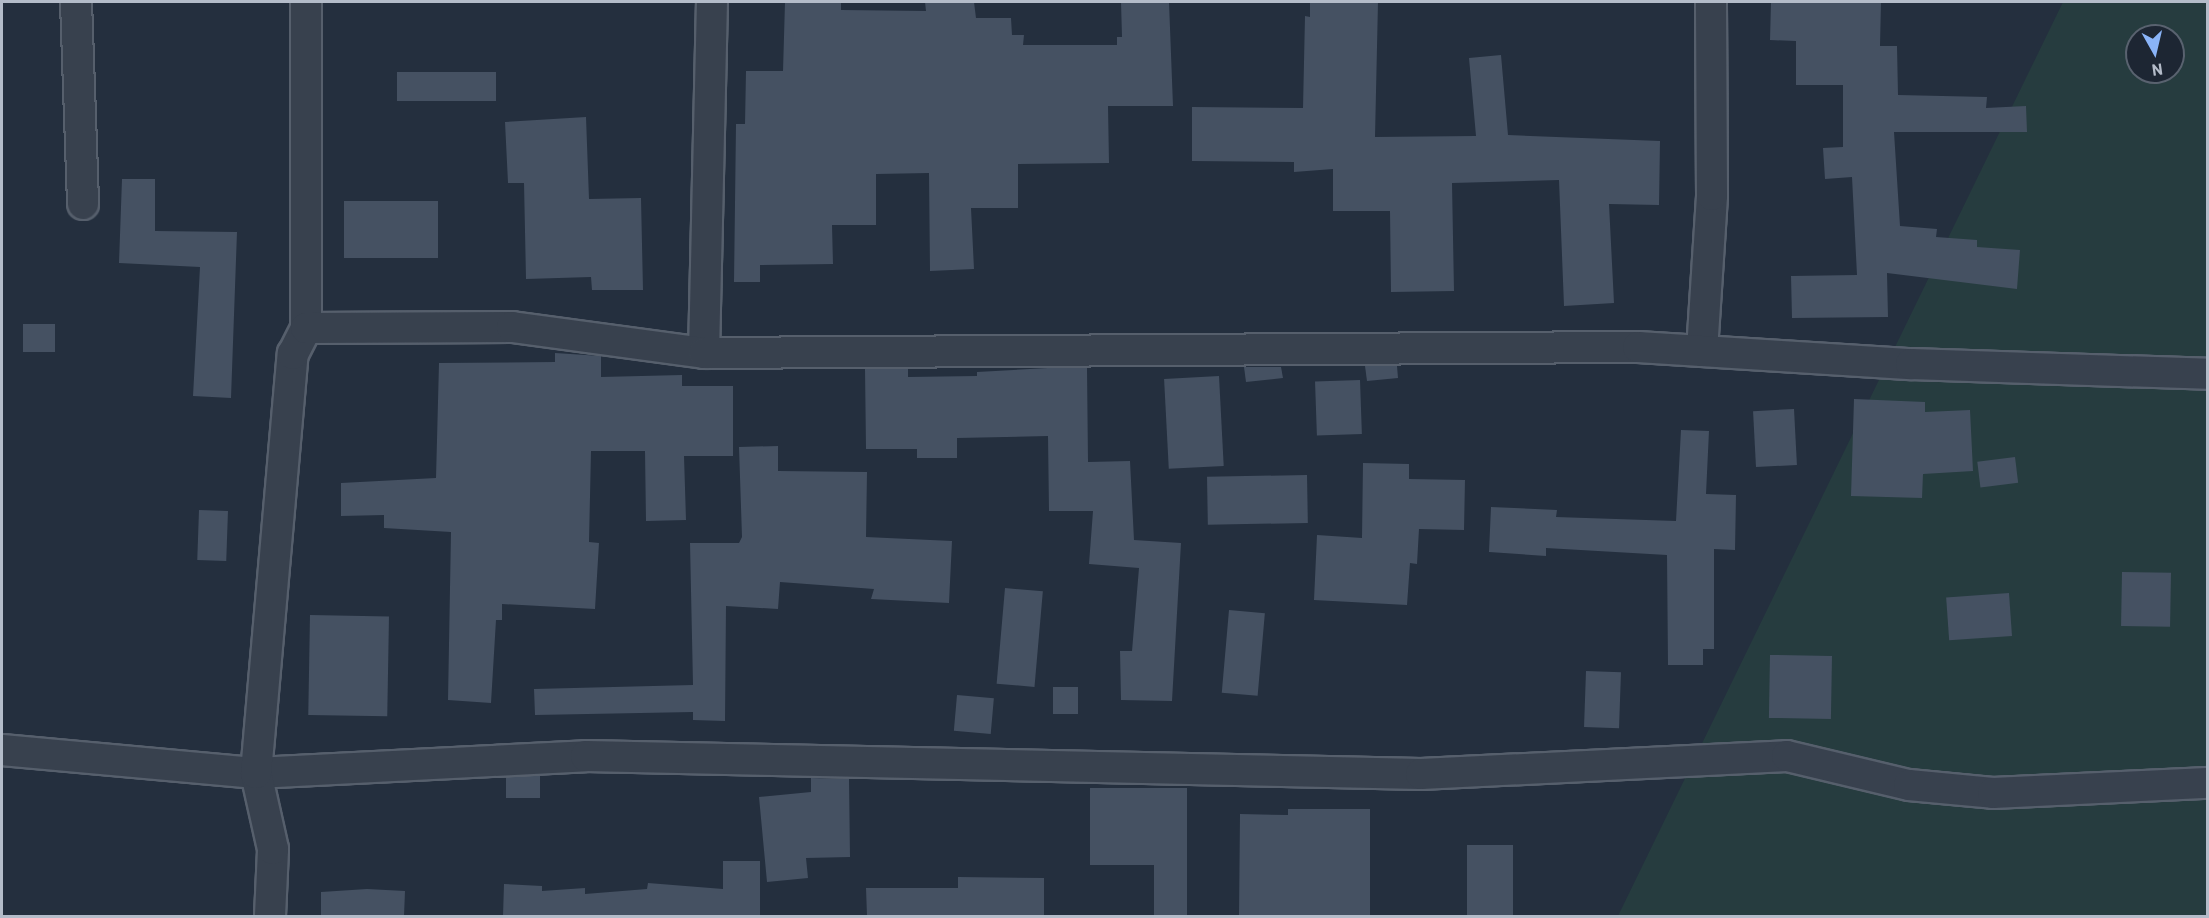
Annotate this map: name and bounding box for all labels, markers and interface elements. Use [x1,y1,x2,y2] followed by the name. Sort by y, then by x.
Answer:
[2125,24,2185,84] north arrow
[2151,60,2164,80] text: N

